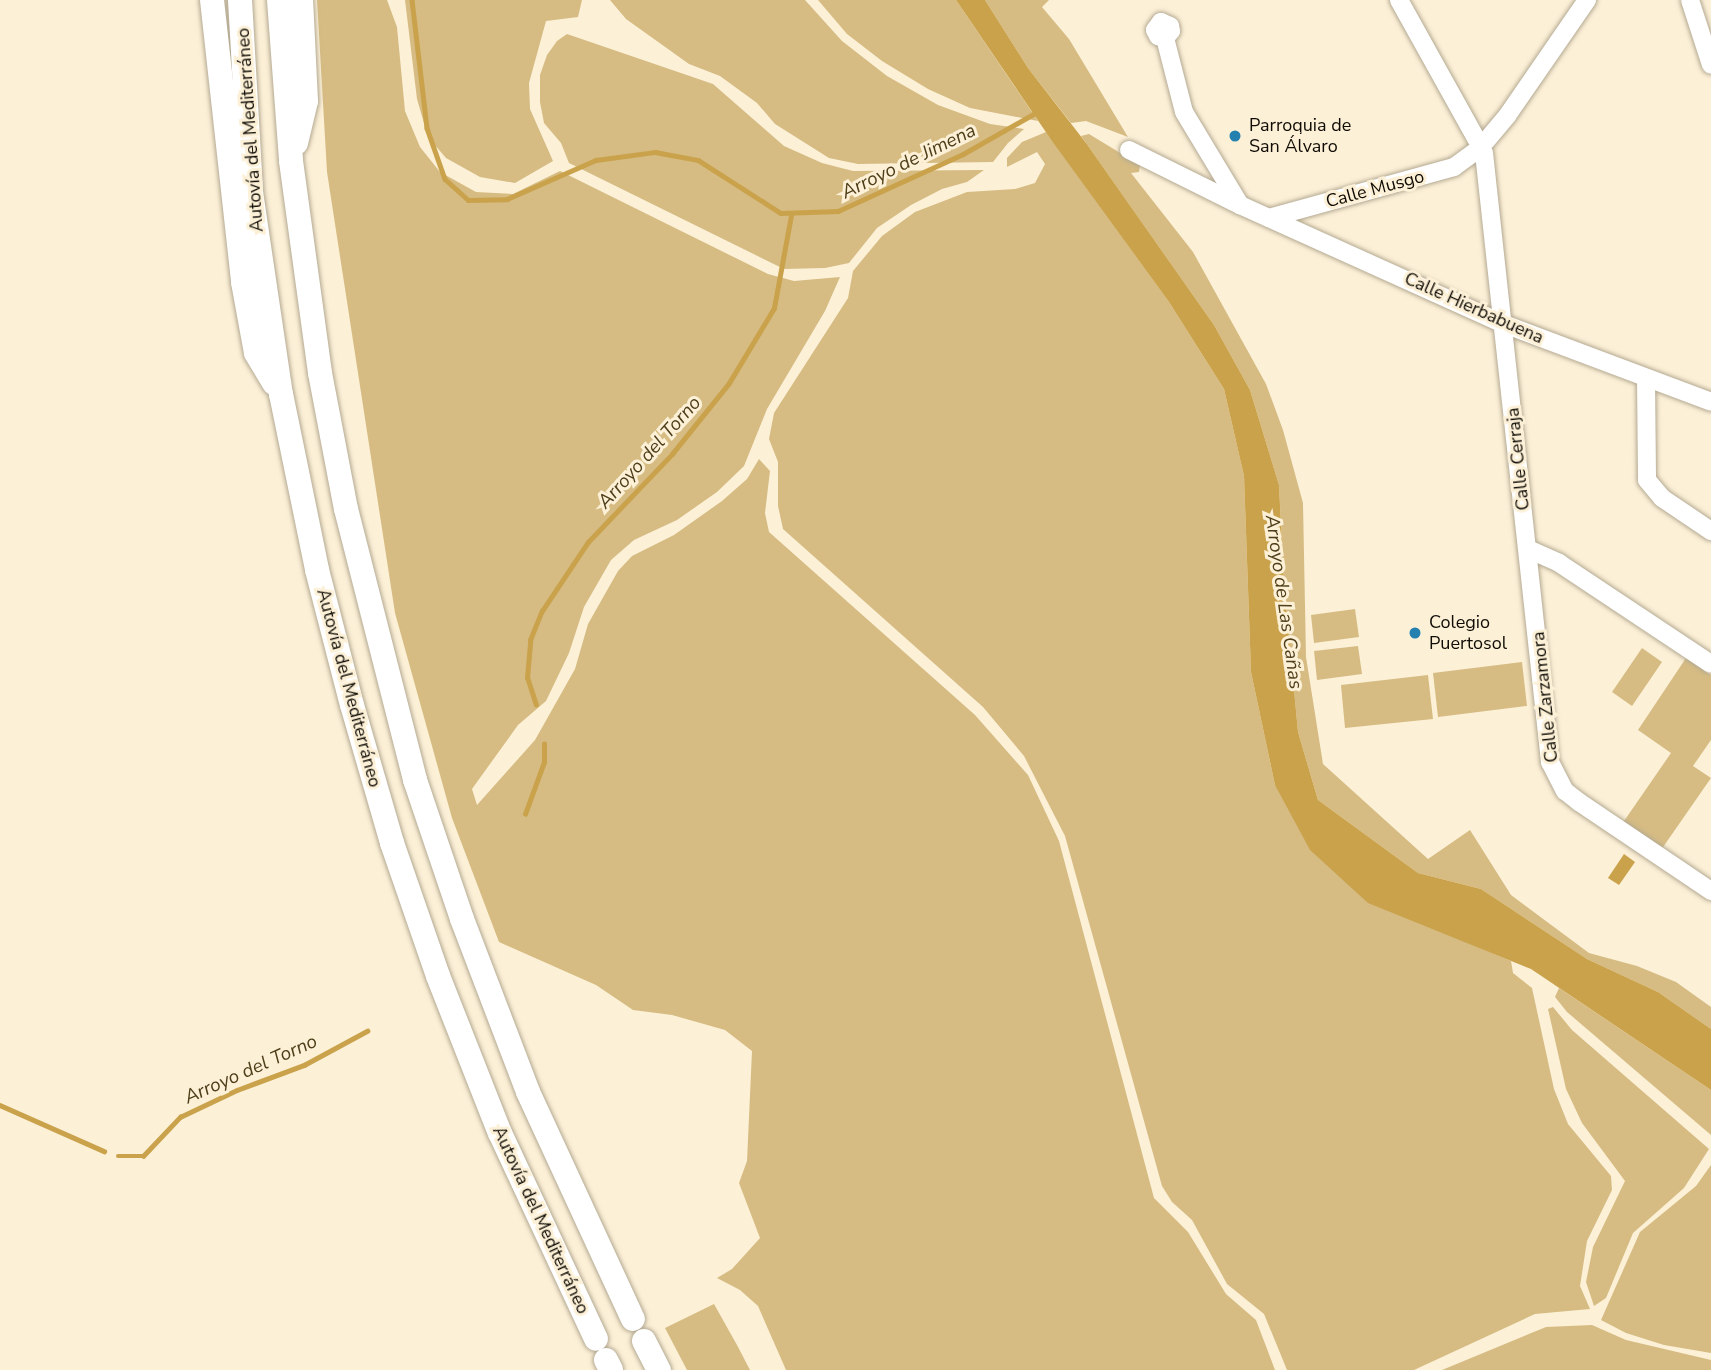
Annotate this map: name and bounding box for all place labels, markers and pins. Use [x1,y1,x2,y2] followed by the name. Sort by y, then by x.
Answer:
[1249,115,1351,158] place label: Parroquia de San Álvaro
[1227,128,1243,144] marker: Parroquia de San Álvaro
[1429,612,1507,654] place label: Colegio Puertosol
[1407,625,1423,641] marker: Colegio Puertosol

